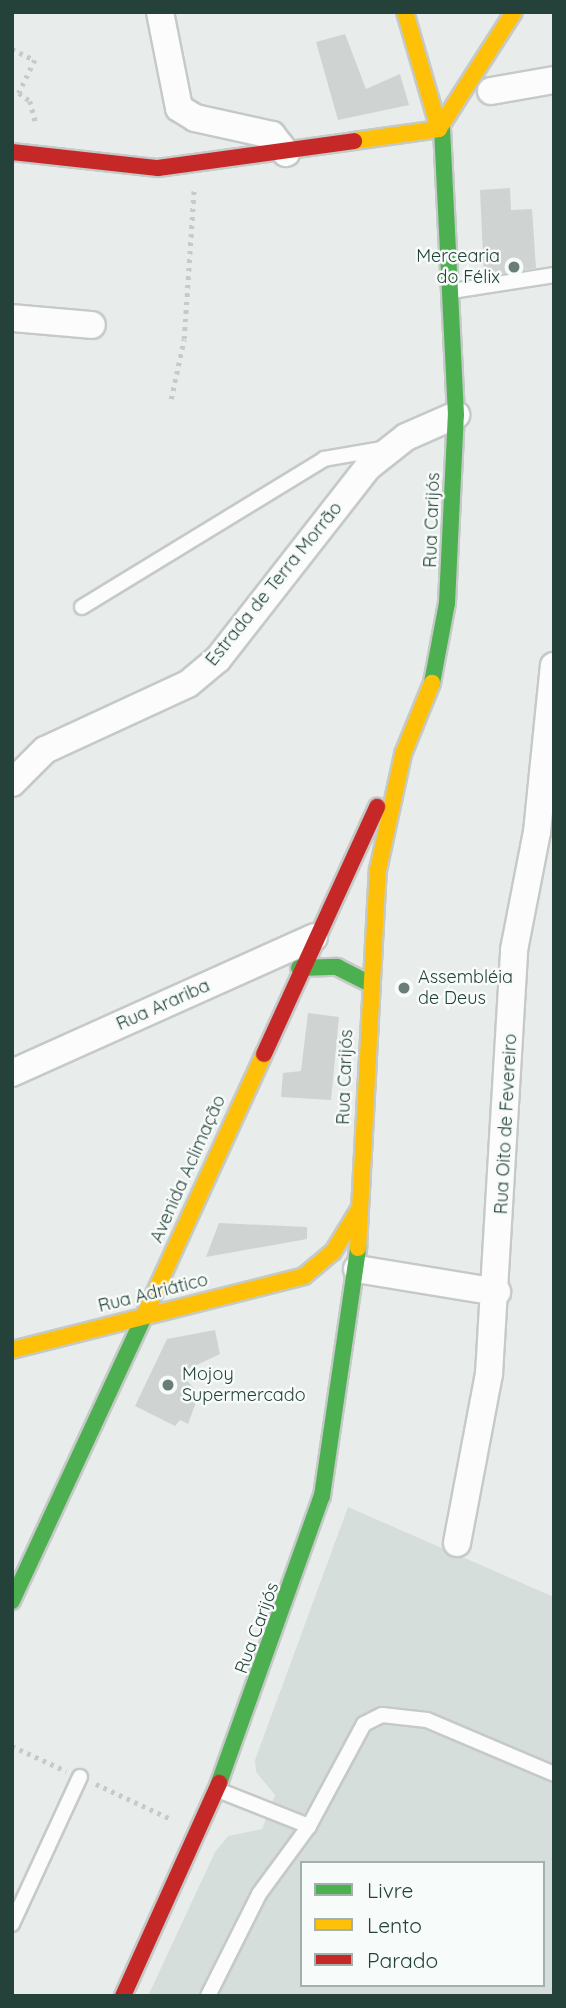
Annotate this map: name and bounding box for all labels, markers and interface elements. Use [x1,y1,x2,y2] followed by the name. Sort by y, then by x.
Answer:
[416,246,500,288] place label: Mercearia do Félix
[506,259,522,275] marker: Mercearia do Félix
[420,472,444,568] street label: Rua Carijós
[201,498,347,670] street label: Estrada de Terra Morrão
[418,967,513,1010] place label: Assembléia de Deus
[113,975,213,1035] street label: Rua Arariba
[396,980,412,996] marker: Assembléia de Deus
[333,1029,357,1125] street label: Rua Carijós
[490,1033,522,1215] street label: Rua Oito de Fevereiro
[146,1092,230,1246] street label: Avenida Aclimação
[96,1269,210,1317] street label: Rua Adriático
[182,1364,305,1406] place label: Mojoy Supermercado
[160,1377,176,1393] marker: Mojoy Supermercado
[231,1579,283,1677] street label: Rua Carijós
[300,1861,545,1987] legend
[367,1877,413,1903] text: Livre
[367,1912,422,1938] text: Lento
[367,1947,438,1973] text: Parado

